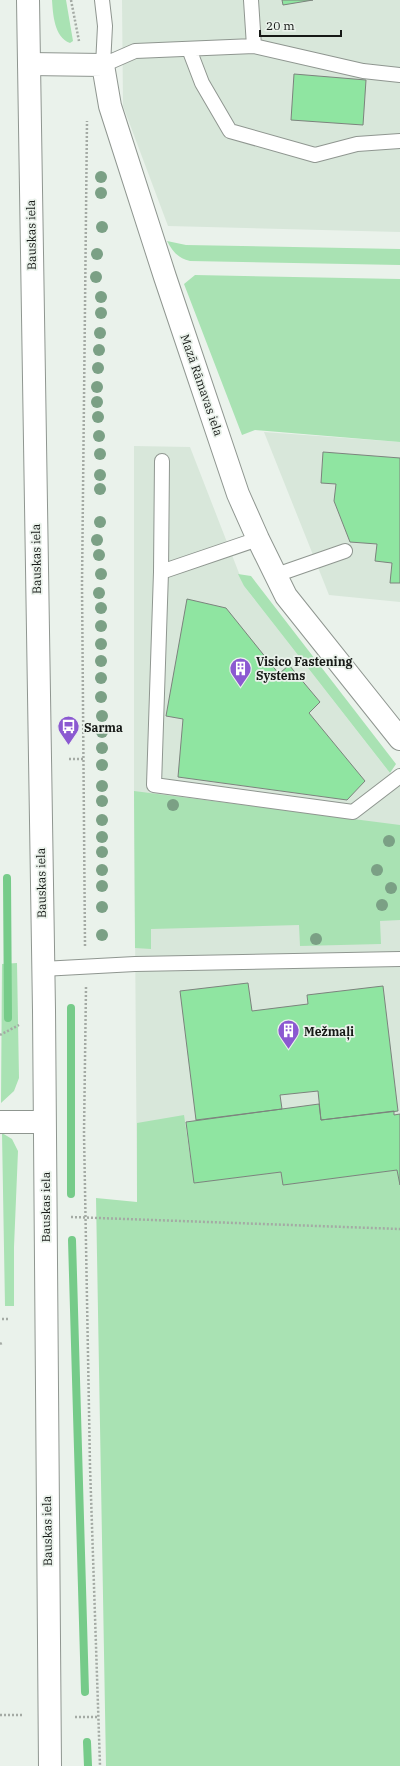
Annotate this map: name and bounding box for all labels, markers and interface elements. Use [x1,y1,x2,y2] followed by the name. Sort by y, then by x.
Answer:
[260,12,341,38] scale bar
[266,18,295,33] text: 20 m
[23,199,39,270] street label: Bauskas iela
[178,332,227,438] street label: Mazā Rāmavas iela
[28,523,44,594] street label: Bauskas iela
[256,654,353,683] place label: Visico Fastening Systems
[227,655,253,688] building icon: Visico Fastening Systems
[56,714,82,747] bus stop icon: Sarma
[84,720,123,735] place label: Sarma
[33,847,49,918] street label: Bauskas iela
[276,1018,302,1051] building icon: Mežmaļi
[304,1024,354,1041] place label: Mežmaļi
[38,1171,53,1242] street label: Bauskas iela
[39,1495,55,1566] street label: Bauskas iela

